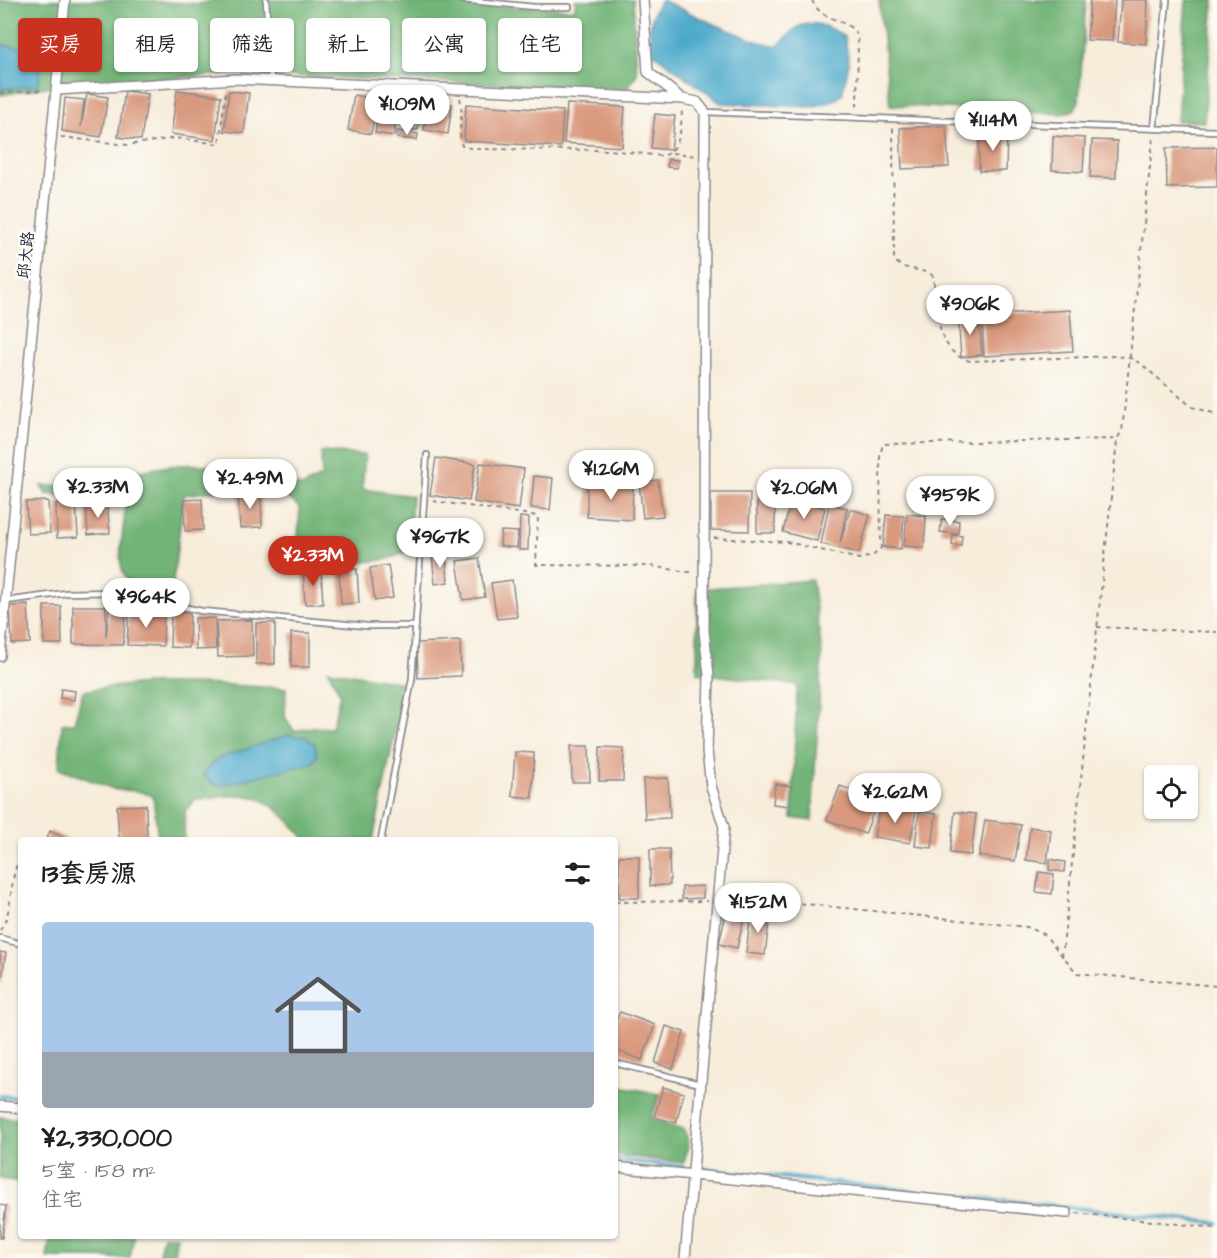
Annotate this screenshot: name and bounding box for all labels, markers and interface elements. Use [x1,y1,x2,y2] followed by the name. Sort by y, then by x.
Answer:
[18,18,102,72] chip: 买房
[114,18,198,72] chip: 租房
[210,18,294,72] chip: 筛选
[306,18,390,72] chip: 新上
[402,18,486,72] chip: 公寓
[498,18,582,72] chip: 住宅
[358,85,456,136] pin: ¥1.09M
[379,90,435,118] text: ¥1.09M
[944,101,1042,152] pin: ¥1.14M
[969,106,1017,134] text: ¥1.14M
[13,230,39,280] street label: 邱大路
[928,285,1012,336] pin: ¥906K
[940,290,1000,318] text: ¥906K
[562,450,660,501] pin: ¥1.26M
[583,455,639,483] text: ¥1.26M
[201,459,299,510] pin: ¥2.49M
[217,464,283,492] text: ¥2.49M
[49,468,147,519] pin: ¥2.33M
[755,469,853,520] pin: ¥2.06M
[67,473,129,501] text: ¥2.33M
[771,474,837,502] text: ¥2.06M
[908,476,992,527] pin: ¥959K
[920,481,980,509] text: ¥959K
[398,518,482,569] pin: ¥967K
[410,523,470,551] text: ¥967K
[264,536,362,587] pin: ¥2.33M
[282,541,344,569] text: ¥2.33M
[104,578,188,629] pin: ¥964K
[116,583,176,611] text: ¥964K
[1144,765,1198,819] map controls
[1144,765,1198,819] button: locate
[846,773,944,824] pin: ¥2.62M
[862,778,928,806] text: ¥2.62M
[42,856,137,892] text: 13套房源
[561,857,594,890] icon: filters
[709,883,807,934] pin: ¥1.52M
[729,888,787,916] text: ¥1.52M
[264,961,372,1069] icon: home
[42,1120,172,1156] text: ¥2,330,000
[42,1157,156,1185] text: 5室 · 158 m²
[42,1186,82,1214] text: 住宅

